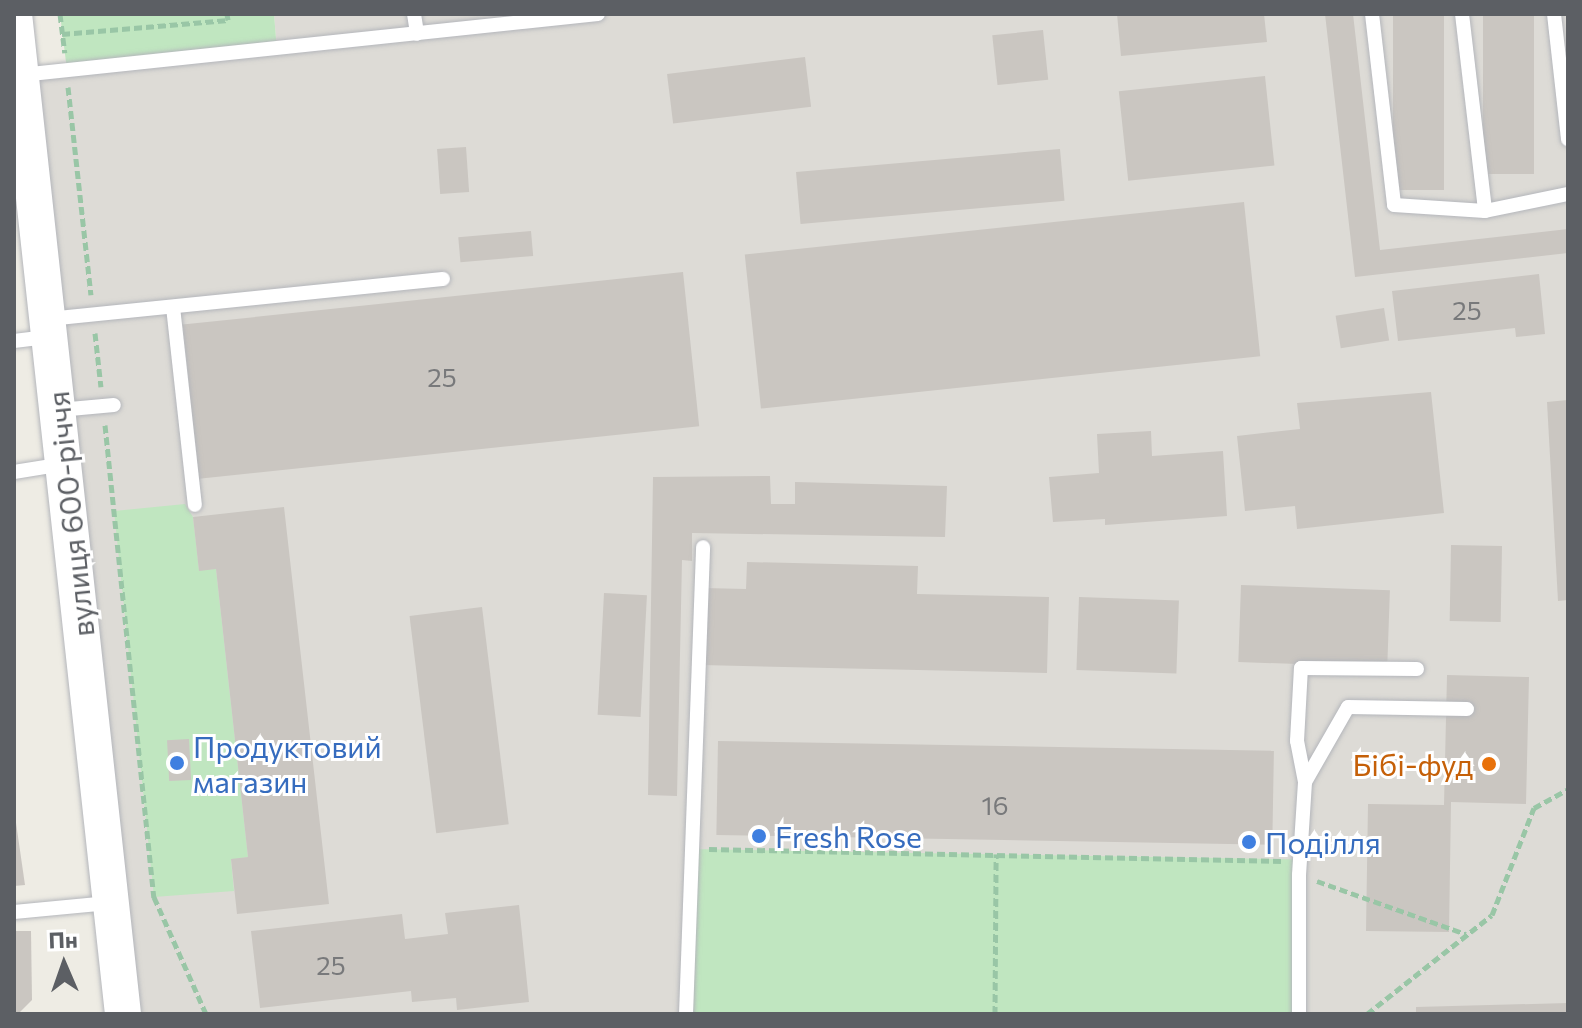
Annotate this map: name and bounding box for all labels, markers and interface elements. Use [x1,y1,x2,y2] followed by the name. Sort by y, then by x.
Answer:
[1452,294,1482,326] house number: 25
[427,361,457,393] house number: 25
[39,389,101,639] street label: вулиця 600-річчя
[193,728,382,798] place label: Продуктовий магазин
[1353,746,1473,782] place label: Бібі-фуд
[168,754,186,772] marker: Продуктовий магазин
[1480,755,1498,773] marker: Бібі-фуд
[982,789,1008,821] house number: 16
[775,818,922,854] place label: Fresh Rose
[1265,824,1381,860] place label: Поділля
[750,827,768,845] marker: Fresh Rose
[1240,833,1258,851] marker: Поділля
[24,924,104,1004] north arrow
[48,926,78,954] text: Пн
[316,949,346,981] house number: 25

